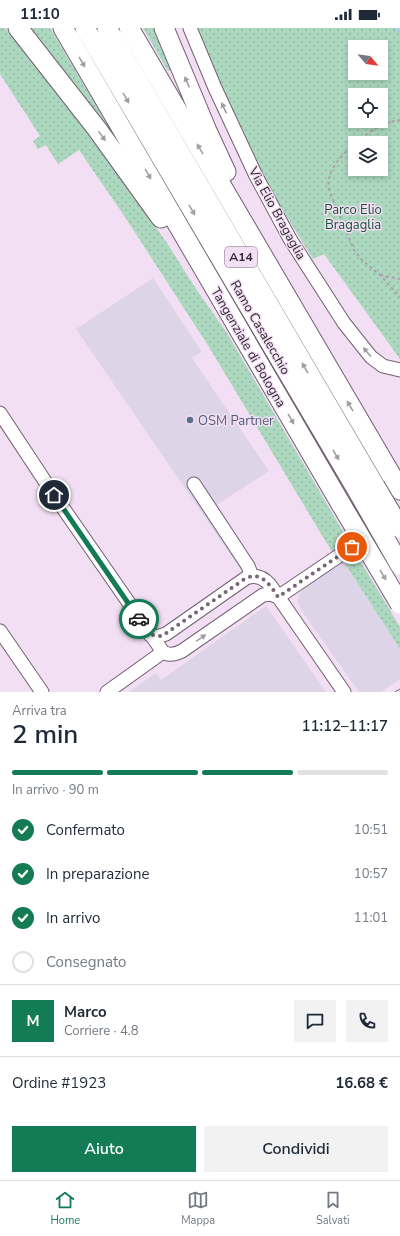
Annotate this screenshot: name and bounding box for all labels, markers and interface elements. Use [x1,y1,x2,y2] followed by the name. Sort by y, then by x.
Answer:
[20,4,60,24] text: 11:10
[348,40,388,80] north arrow
[348,40,388,176] map controls
[79,56,86,68] one-way arrow
[183,76,189,88] one-way arrow
[348,88,388,128] button: locate
[123,92,130,104] one-way arrow
[221,102,227,113] one-way arrow
[98,131,106,141] one-way arrow
[348,136,388,176] button: layers
[197,143,204,155] one-way arrow
[244,163,310,263] street label: Via Elio Bragaglia
[145,168,152,180] one-way arrow
[324,201,382,234] park label: Parco Elio Bragaglia
[188,205,196,215] one-way arrow
[225,247,257,267] road number: A14
[226,277,294,378] street label: Ramo Casalecchio
[206,284,290,411] street label: Tangenziale di Bologna
[363,346,372,357] one-way arrow
[302,362,309,374] one-way arrow
[347,400,354,412] one-way arrow
[198,412,274,430] place label: OSM Partner
[288,413,295,425] one-way arrow
[185,415,195,425] marker: OSM Partner
[332,449,339,461] one-way arrow
[37,478,71,512] pin
[43,484,65,506] icon: home
[335,530,369,564] pin
[341,536,363,558] icon: bag
[380,569,387,581] one-way arrow
[119,599,159,639] courier
[128,608,150,630] icon: car
[195,634,206,642] one-way arrow
[12,702,67,720] text: Arriva tra
[301,716,388,736] text: 11:12–11:17
[12,717,78,752] text: 2 min
[12,781,99,799] text: In arrivo · 90 m
[12,819,34,841] icon: check
[46,820,125,840] text: Confermato
[354,821,388,839] text: 10:51
[12,863,34,885] icon: check
[46,864,149,884] text: In preparazione
[354,865,388,883] text: 10:57
[12,907,34,929] icon: check
[46,908,100,928] text: In arrivo
[354,909,388,927] text: 11:01
[46,952,126,972] text: Consegnato
[294,1000,336,1042] button: chat
[346,1000,388,1042] button: phone
[64,1002,107,1022] text: Marco
[26,1011,40,1031] text: M
[64,1022,138,1040] text: Corriere · 4.8
[12,1073,106,1093] text: Ordine #1923
[335,1073,388,1093] text: 16.68 €
[12,1126,196,1172] button: Aiuto
[204,1126,388,1172] button: Condividi
[50,1189,80,1228] tab: Home
[181,1189,215,1228] tab: Mappa
[316,1189,350,1228] tab: Salvati

